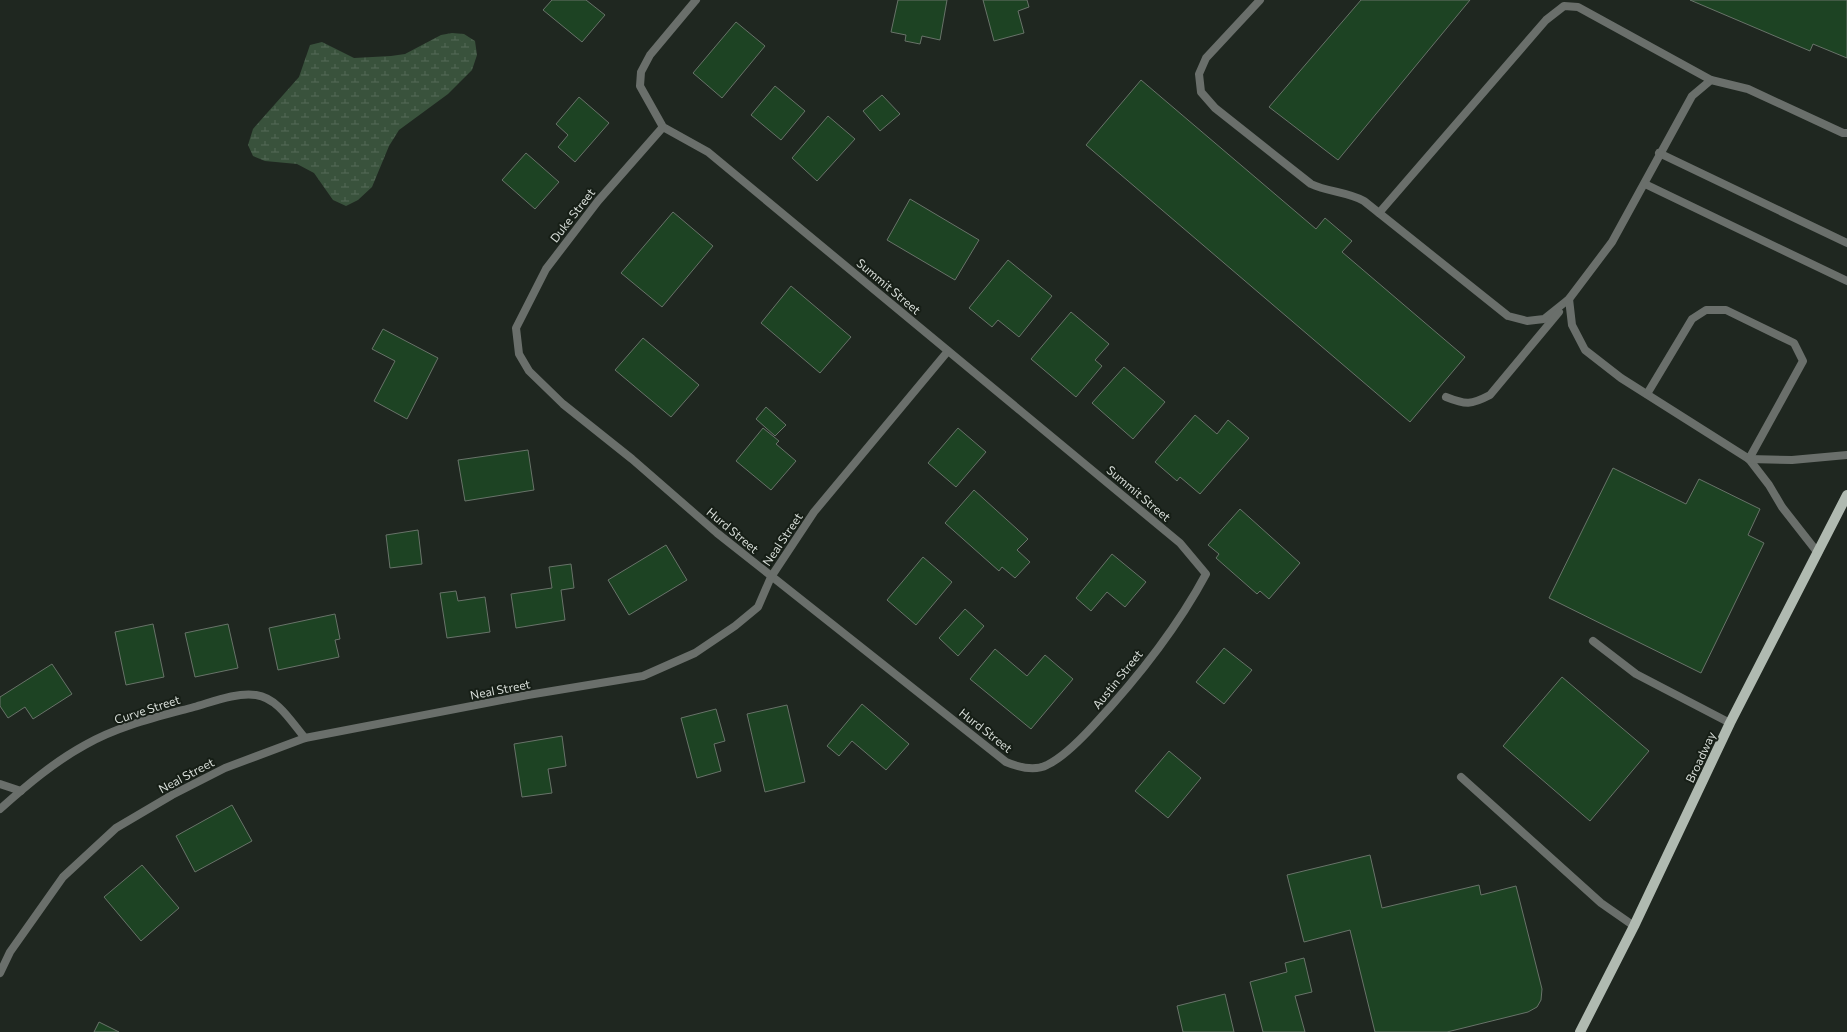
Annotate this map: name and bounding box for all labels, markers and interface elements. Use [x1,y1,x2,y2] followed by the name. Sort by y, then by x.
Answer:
[547,185,597,245] street label: Duke Street
[854,255,924,317] street label: Summit Street
[1104,462,1174,524] street label: Summit Street
[704,504,762,556] street label: Hurd Street
[759,510,805,568] street label: Neal Street
[1089,647,1145,711] street label: Austin Street
[469,676,531,702] street label: Neal Street
[112,692,182,726] street label: Curve Street
[957,705,1015,755] street label: Hurd Street
[1682,729,1718,785] street label: Broadway
[156,754,216,795] street label: Neal Street

